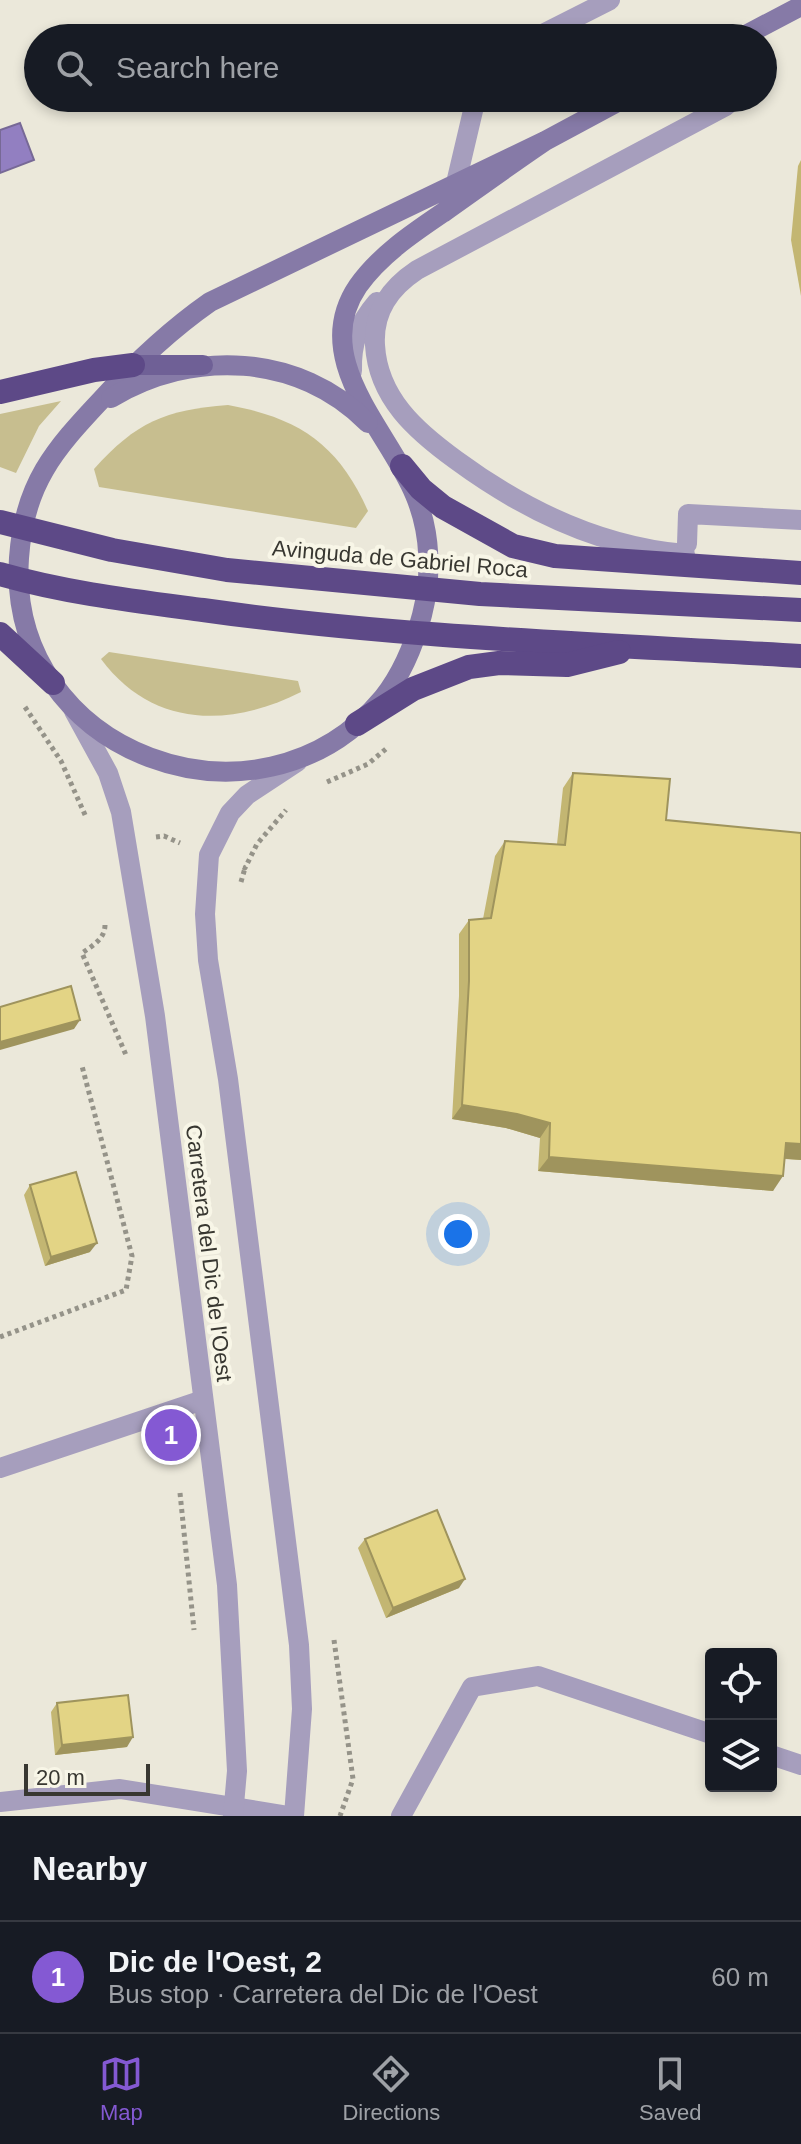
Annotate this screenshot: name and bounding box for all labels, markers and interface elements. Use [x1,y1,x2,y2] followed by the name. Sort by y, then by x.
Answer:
[24,24,777,112] search box
[52,46,96,90] icon: search
[116,51,279,84] text: Search here
[271,535,530,583] street label: Avinguda de Gabriel Roca
[181,1123,237,1383] street label: Carretera del Dic de l'Oest
[438,1214,478,1254] your location
[145,1405,197,1465] pin: 1
[705,1648,777,1792] map controls
[705,1648,777,1720] button: locate
[705,1720,777,1792] button: layers
[24,1760,150,1796] scale bar
[36,1765,85,1790] text: 20 m
[32,1849,147,1887] text: Nearby
[108,1945,322,1978] text: Dic de l'Oest, 2
[51,1962,65,1992] text: 1
[711,1962,769,1992] text: 60 m
[108,1979,538,2009] text: Bus stop · Carretera del Dic de l'Oest
[99,2052,143,2126] tab: Map
[342,2052,440,2126] tab: Directions
[639,2052,702,2126] tab: Saved

